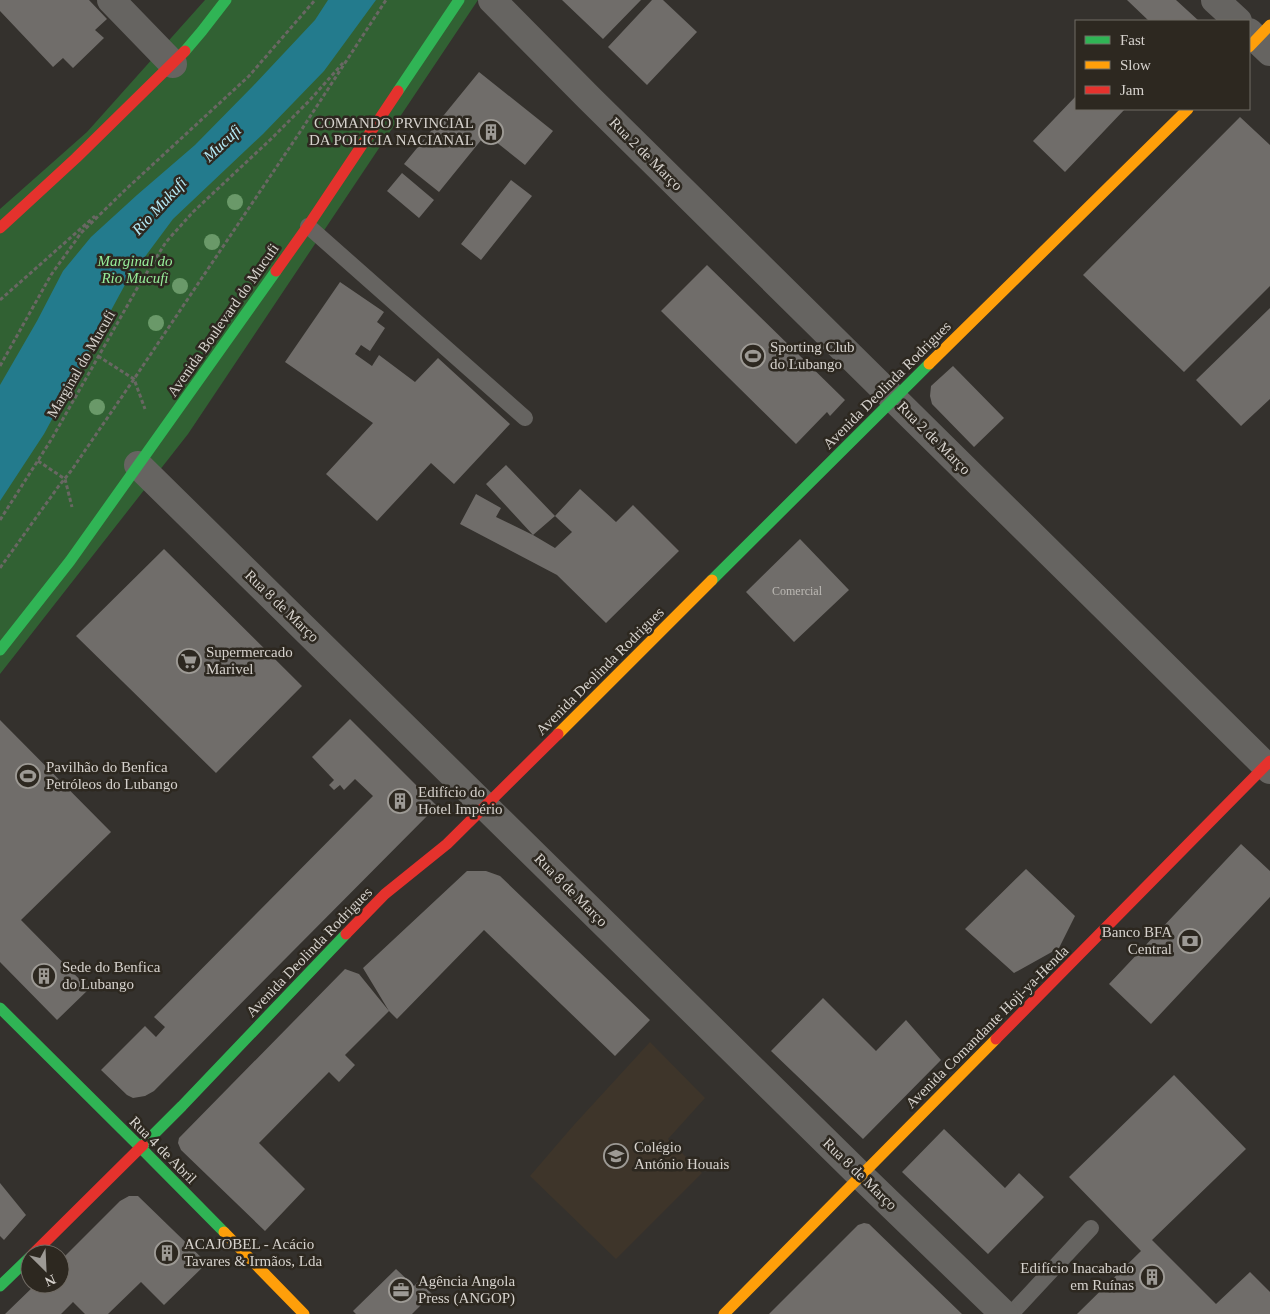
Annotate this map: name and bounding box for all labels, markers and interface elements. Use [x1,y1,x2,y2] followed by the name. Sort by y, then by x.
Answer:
[1075,20,1250,110] legend
[1120,32,1146,48] text: Fast
[1120,57,1151,73] text: Slow
[1120,82,1144,98] text: Jam
[606,114,686,194] street label: Rua 2 de Março
[309,115,474,148] place label: COMANDO PRVINCIAL DA POLICIA NACIANAL
[478,119,504,145] building icon: COMANDO PRVINCIAL DA POLICIA NACIANAL
[199,121,245,166] water label: Mucufi
[128,174,190,239] water label: Rio Mukufi
[164,241,282,399] street label: Avenida Boulevard do Mucufi
[97,253,173,286] park label: Marginal do Rio Mucufi
[44,307,118,421] street label: Marginal do Mucufi
[820,318,954,452] street label: Avenida Deolinda Rodrigues
[770,339,855,372] place label: Sporting Club do Lubango
[740,343,766,369] sports icon: Sporting Club do Lubango
[894,398,974,478] street label: Rua 2 de Março
[242,567,322,645] street label: Rua 8 de Março
[772,584,823,598] house number: Comercial
[533,604,667,738] street label: Avenida Deolinda Rodrigues
[206,644,293,677] place label: Supermercado Marivel
[176,648,202,674] supermarket icon: Supermercado Marivel
[46,759,178,792] place label: Pavilhão do Benfica Petróleos do Lubango
[15,763,41,789] sports icon: Pavilhão do Benfica Petróleos do Lubango
[418,784,503,817] place label: Edifício do Hotel Império
[387,788,413,814] building icon: Edifício do Hotel Império
[531,850,611,930] street label: Rua 8 de Março
[243,884,375,1020] street label: Avenida Deolinda Rodrigues
[1102,924,1172,957] place label: Banco BFA Central
[1177,928,1203,954] bank icon: Banco BFA Central
[903,942,1072,1111] street label: Avenida Comandante Hoji-ya-Henda
[62,959,161,992] place label: Sede do Benfica do Lubango
[31,963,57,989] building icon: Sede do Benfica do Lubango
[126,1113,200,1187] street label: Rua 4 de Abril
[820,1135,900,1213] street label: Rua 8 de Março
[634,1139,730,1172] place label: Colégio António Houais
[603,1143,629,1169] school or university icon: Colégio António Houais
[184,1236,322,1269] place label: ACAJOBEL - Acácio Tavares & Irmãos, Lda
[154,1240,180,1266] building icon: ACAJOBEL - Acácio Tavares & Irmãos, Lda
[20,1244,70,1294] north arrow
[1020,1260,1134,1293] place label: Edifício Inacabado em Ruínas
[1139,1264,1165,1290] building icon: Edifício Inacabado em Ruínas
[42,1272,58,1289] text: N
[418,1273,515,1307] place label: Agência Angola Press (ANGOP)
[388,1277,414,1303] office icon: Agência Angola Press (ANGOP)

